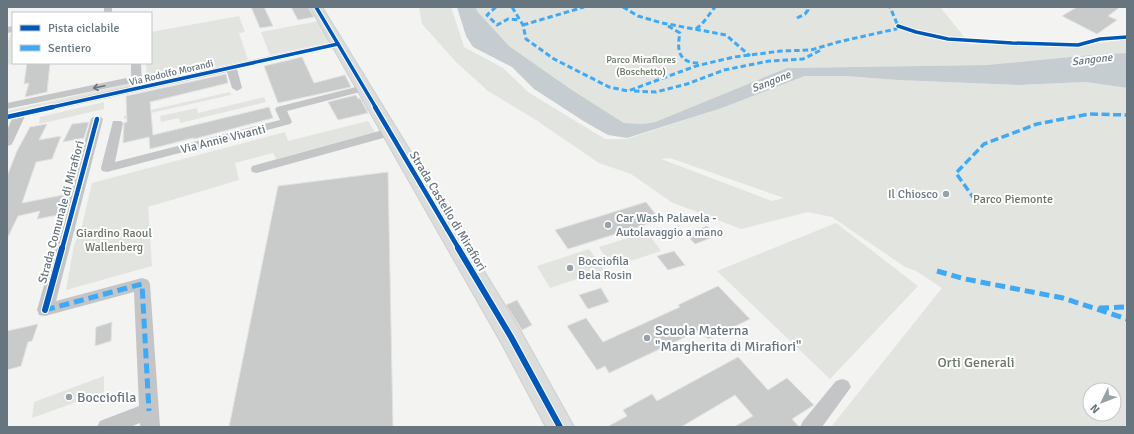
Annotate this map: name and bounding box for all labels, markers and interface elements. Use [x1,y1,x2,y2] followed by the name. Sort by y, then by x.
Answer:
[12,12,152,64] legend
[48,21,120,36] text: Pista ciclabile
[48,41,91,56] text: Sentiero
[1071,51,1114,68] water label: Sangone
[606,54,676,78] park label: Parco Miraflores (Boschetto)
[128,57,215,89] street label: Via Rodolfo Morandi
[750,68,793,95] water label: Sangone
[93,83,106,91] one-way arrow
[179,122,267,157] street label: Via Annie Vivanti
[35,139,88,285] street label: Strada Comunale di Mirafiori
[406,149,489,274] street label: Strada Castello di Mirafiori
[888,187,938,202] place label: Il Chiosco
[941,189,951,199] marker: Il Chiosco
[973,192,1053,207] park label: Parco Piemonte
[616,211,723,240] place label: Car Wash Palavela - Autolavaggio a mano
[603,220,613,230] marker: Car Wash Palavela - Autolavaggio a mano
[76,226,152,255] park label: Giardino Raoul Wallenberg
[578,254,632,283] place label: Bocciofila Bela Rosin
[565,263,575,273] marker: Bocciofila Bela Rosin
[655,322,802,355] place label: Scuola Materna "Margherita di Mirafiori"
[642,333,652,343] marker: Scuola Materna "Margherita di Mirafiori"
[937,354,1015,371] park label: Orti Generali
[1082,382,1122,422] north arrow
[77,389,136,406] place label: Bocciofila
[64,392,74,402] marker: Bocciofila
[1088,401,1102,416] text: N

